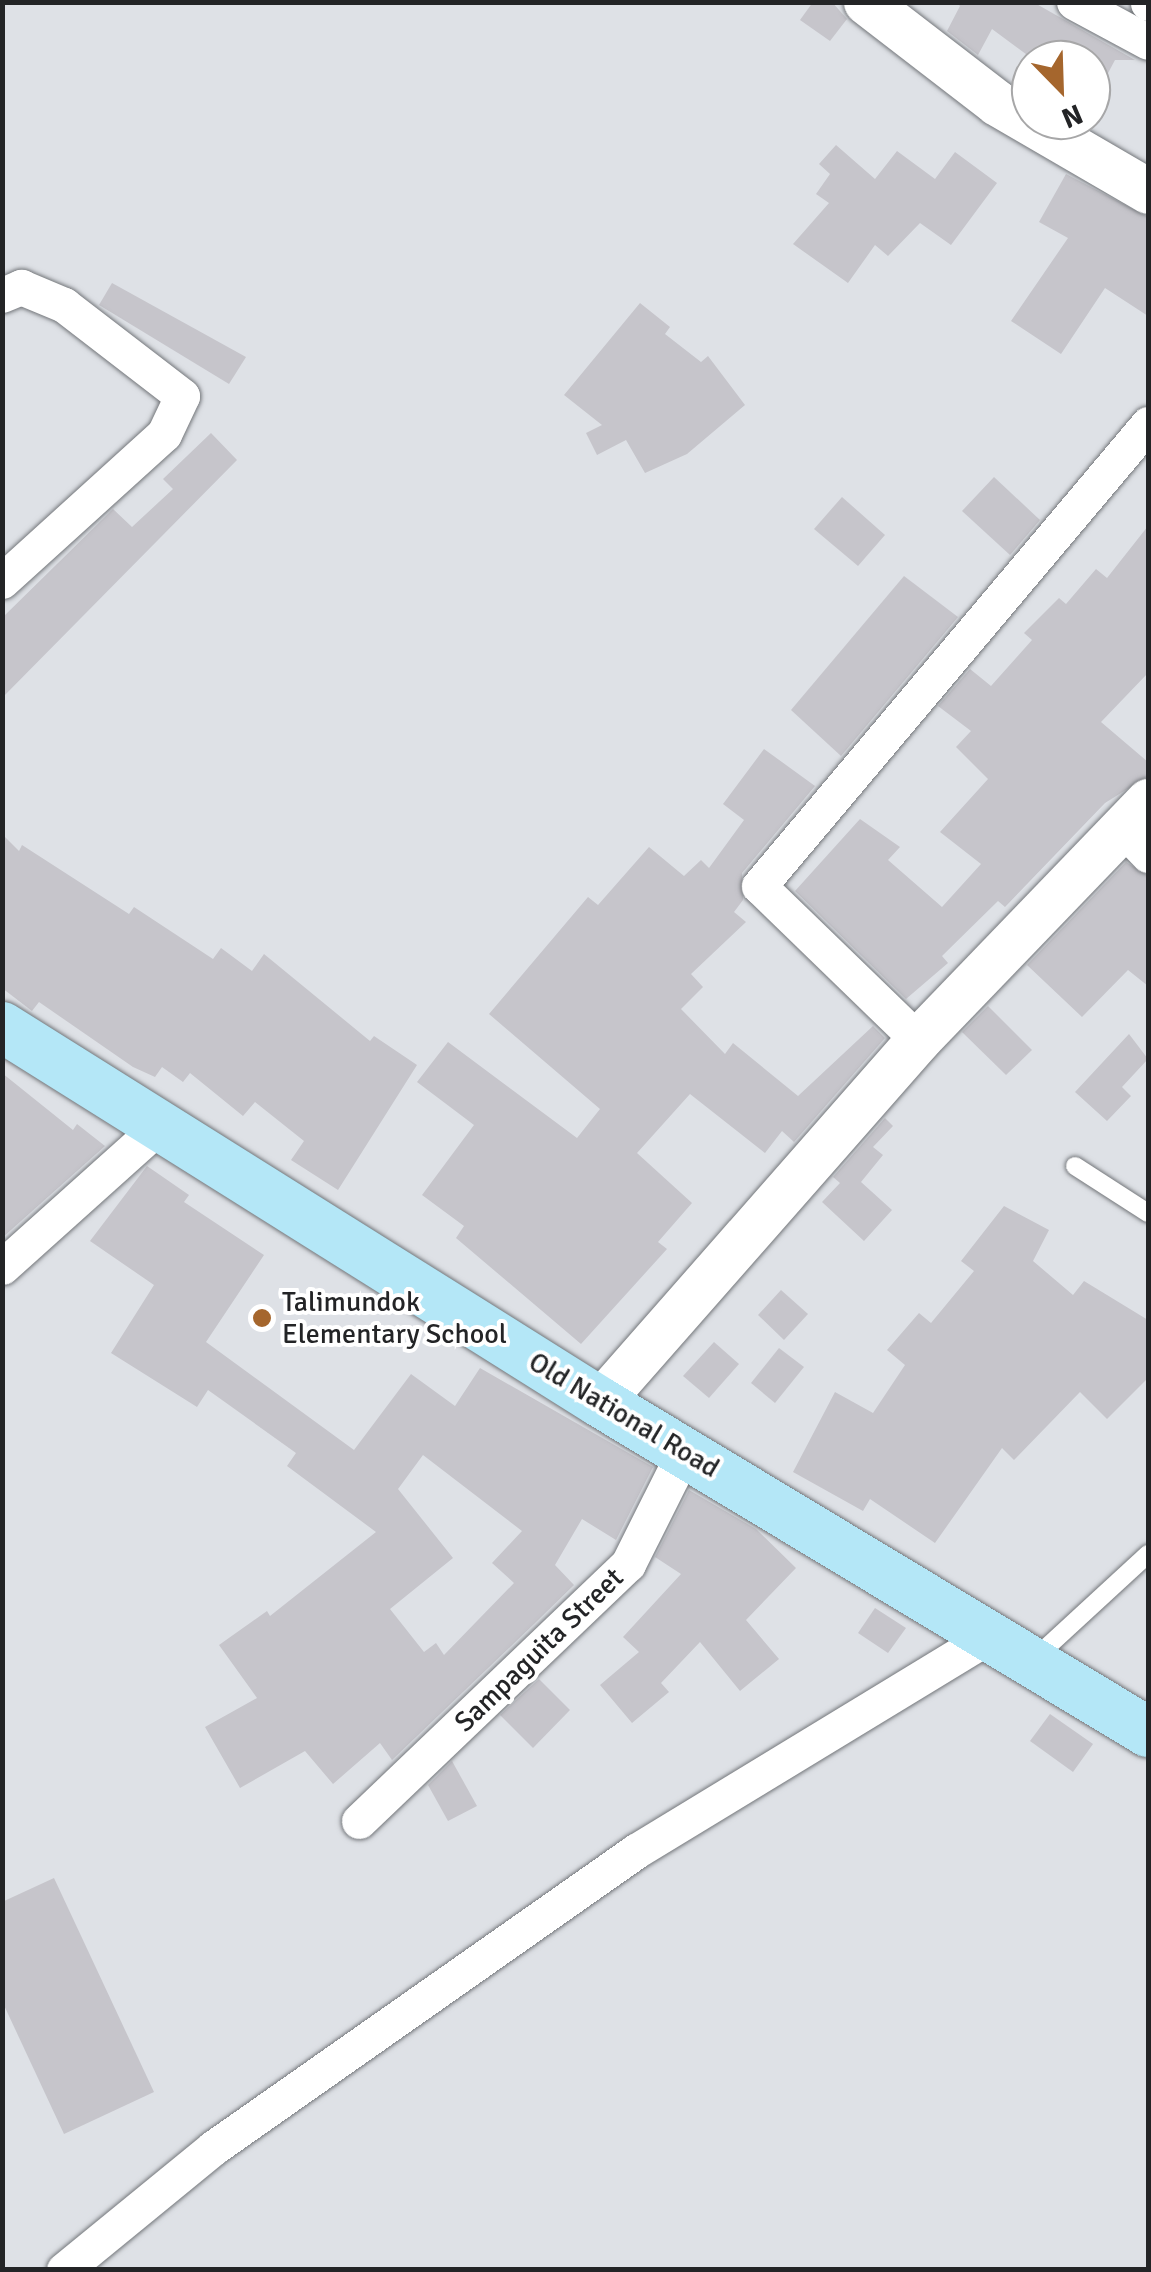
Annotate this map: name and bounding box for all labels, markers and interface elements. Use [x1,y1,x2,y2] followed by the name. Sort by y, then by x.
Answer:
[1011,40,1111,140] north arrow
[1056,96,1088,135] text: N
[282,1285,507,1351] place label: Talimundok Elementary School
[251,1307,273,1329] marker: Talimundok Elementary School
[523,1345,725,1485] street label: Old National Road
[448,1561,630,1739] street label: Sampaguita Street

